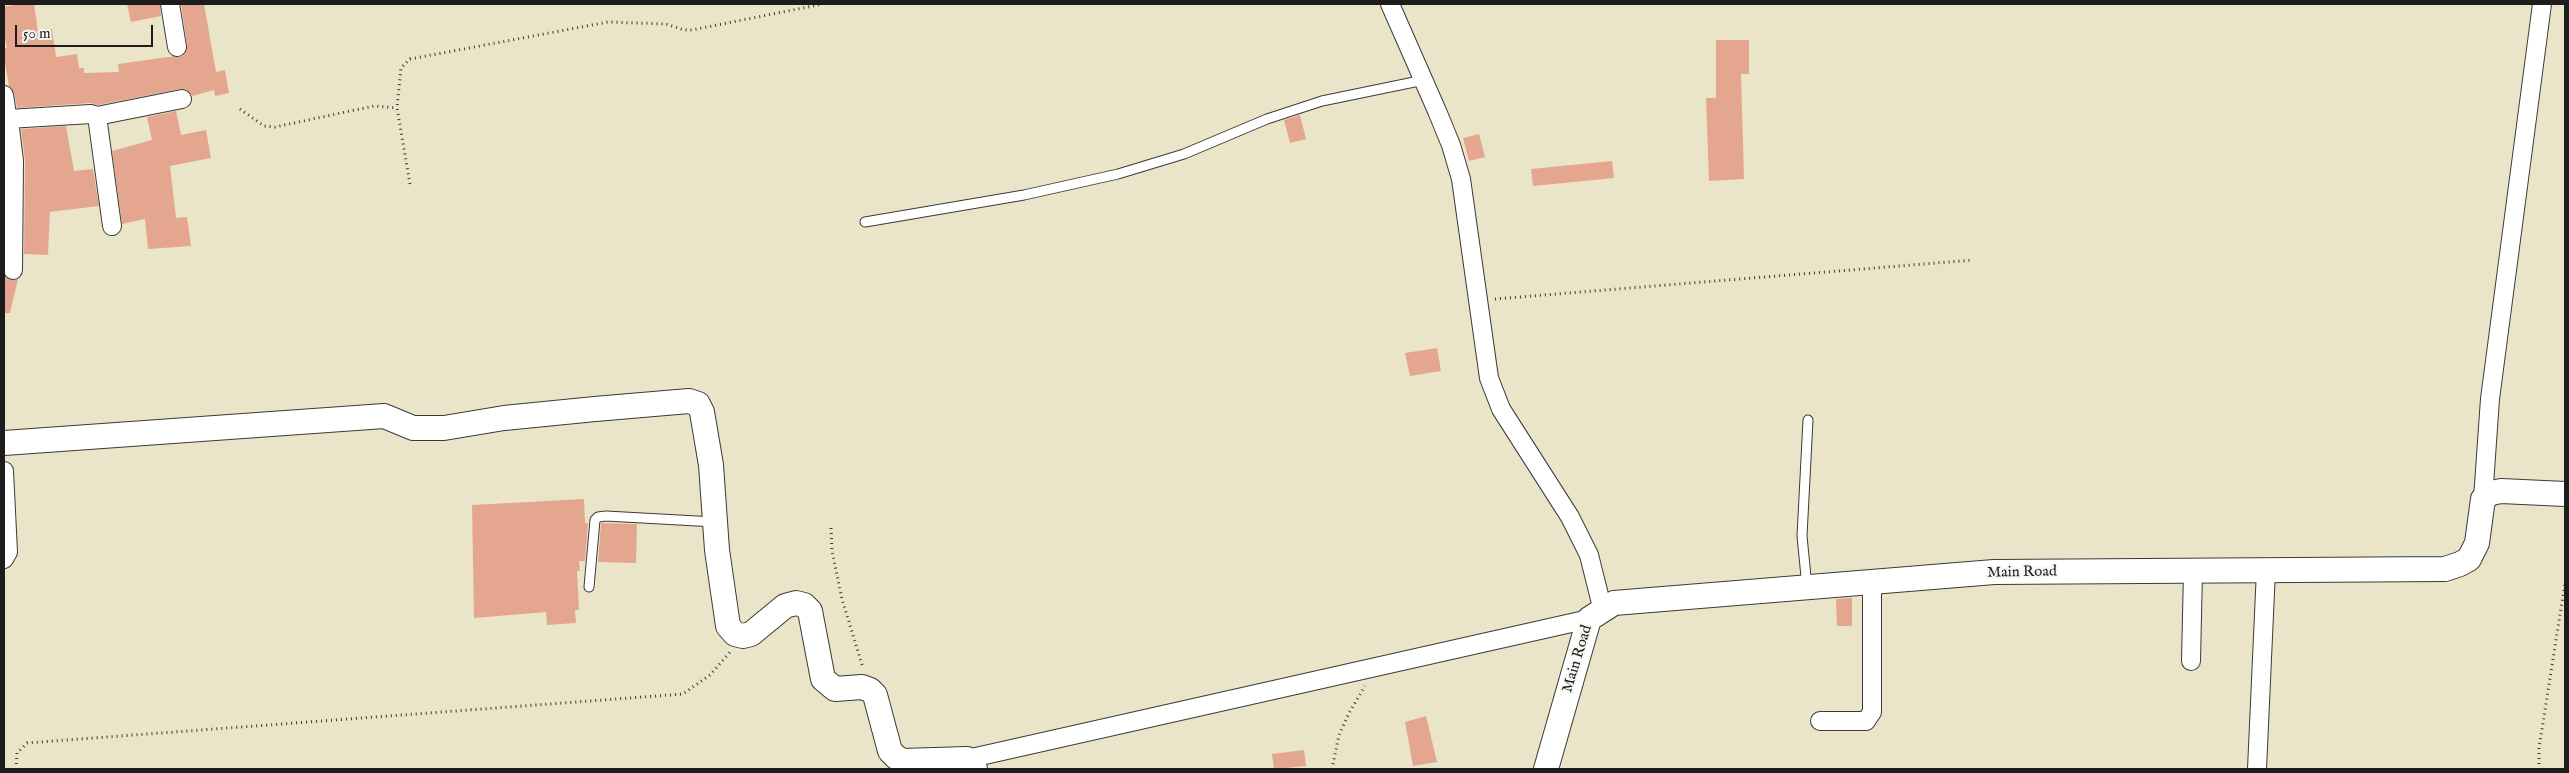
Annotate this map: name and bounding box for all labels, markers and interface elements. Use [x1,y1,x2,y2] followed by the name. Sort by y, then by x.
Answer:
[18,15,155,47] scale bar
[23,24,51,43] text: 50 m
[1987,563,2057,583] street label: Main Road
[1559,623,1597,695] street label: Main Road

